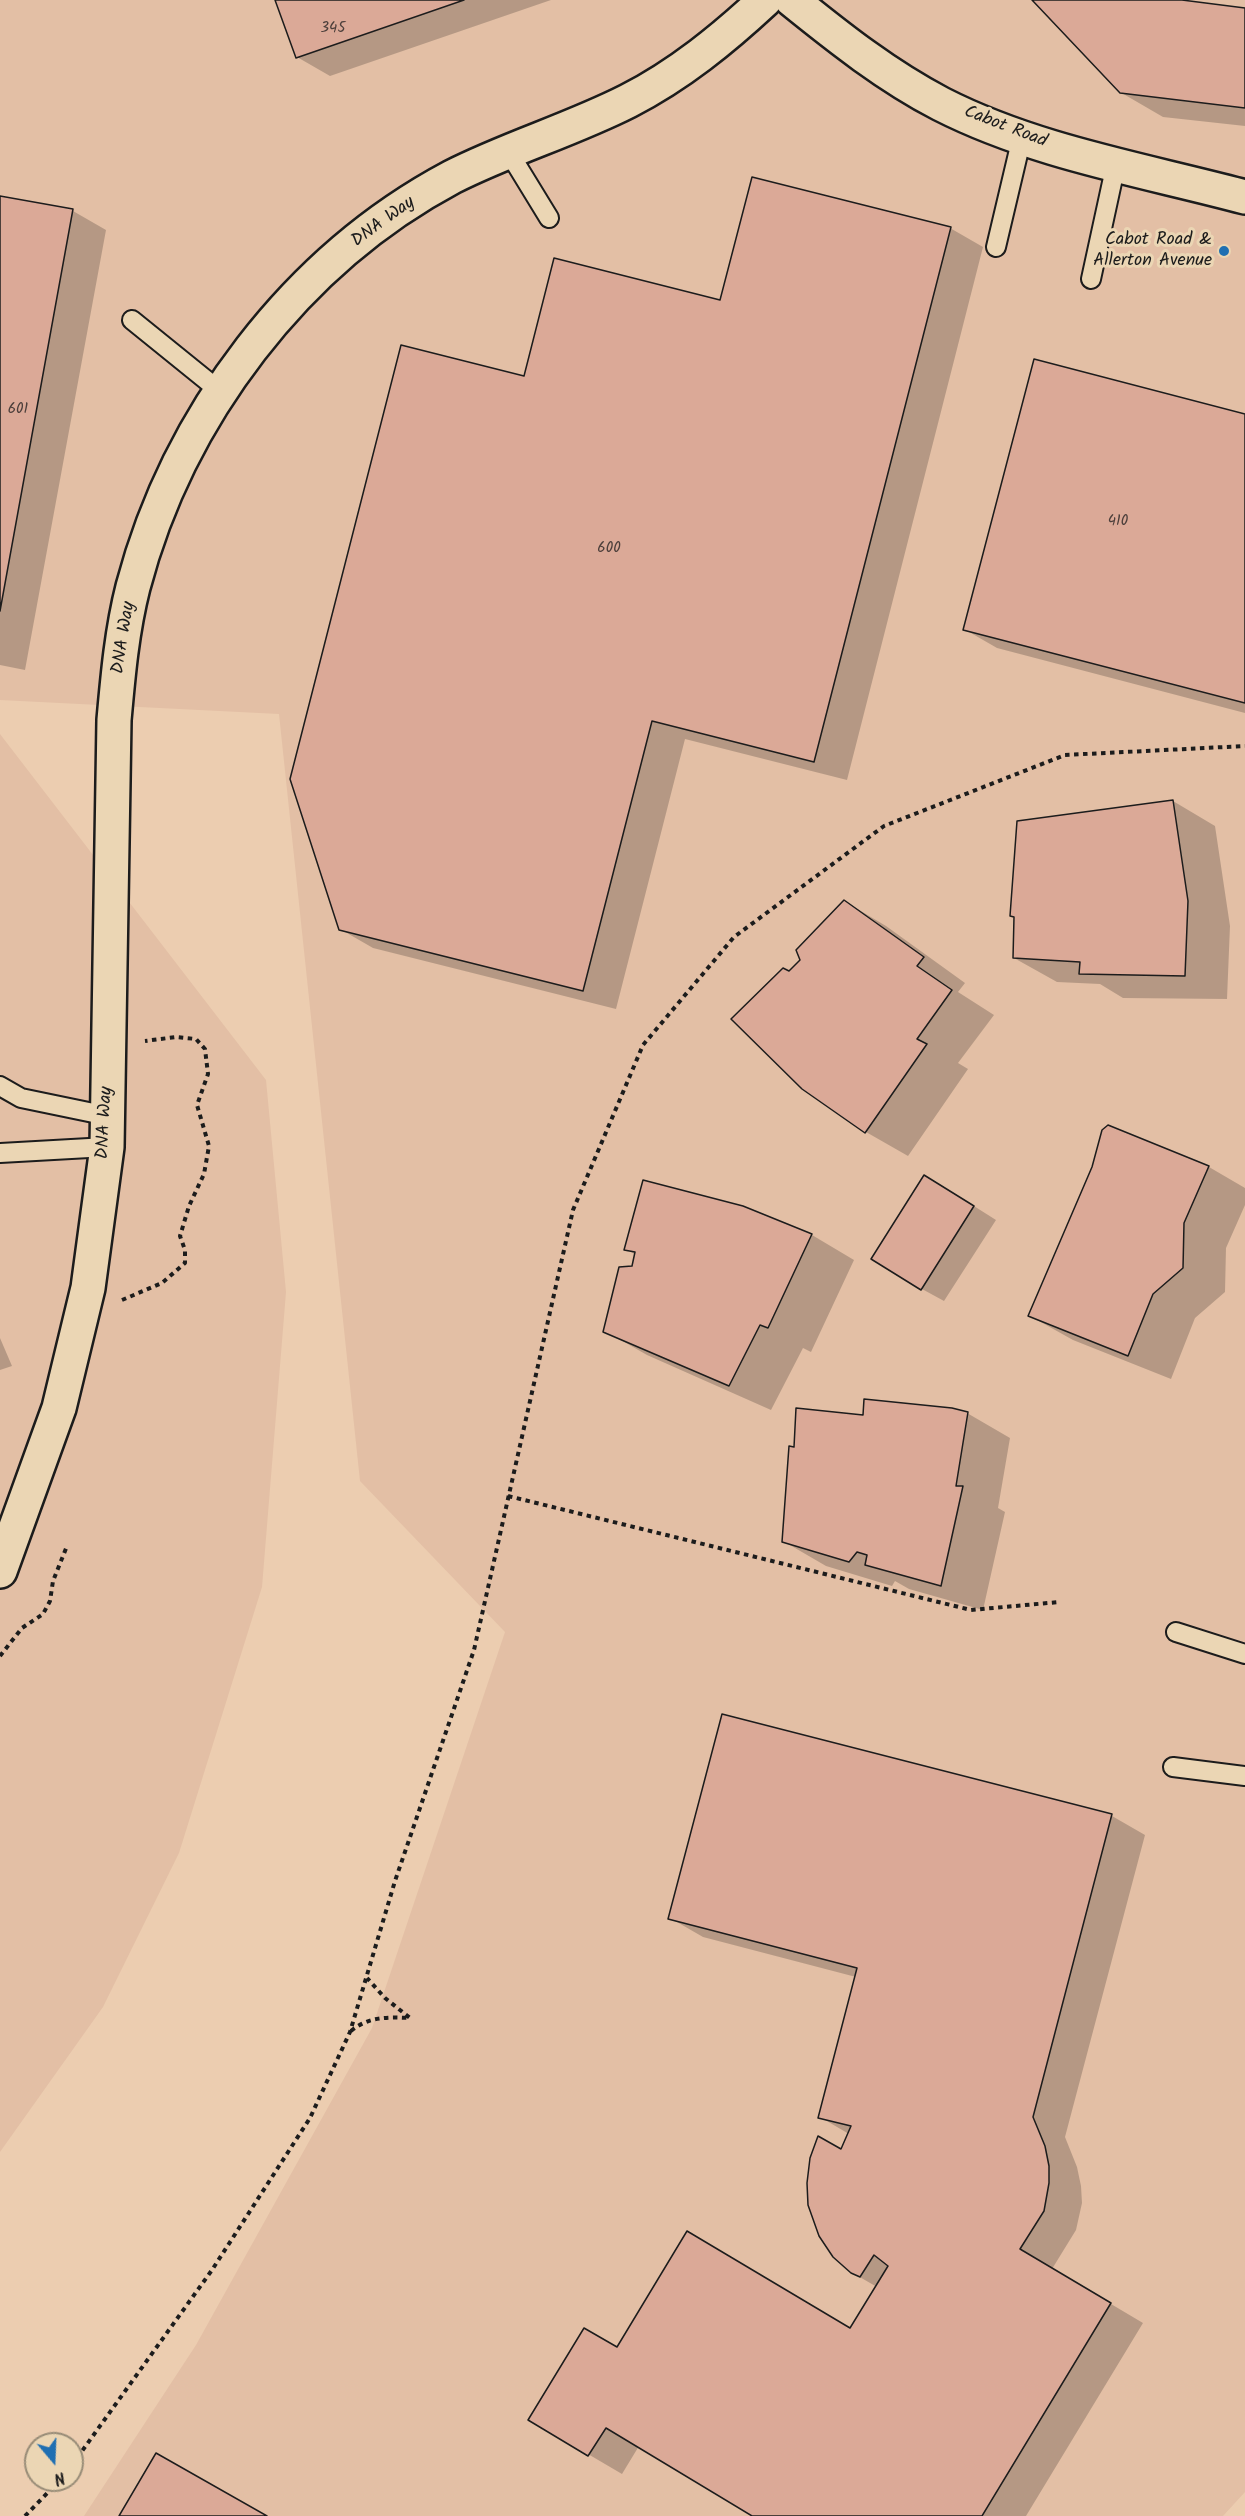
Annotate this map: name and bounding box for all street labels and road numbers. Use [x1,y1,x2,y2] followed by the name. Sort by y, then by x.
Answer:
[960,102,1050,154] street label: Cabot Road
[348,193,420,253] street label: DNA Way
[109,600,141,676] street label: DNA Way
[93,1086,119,1160] street label: DNA Way

